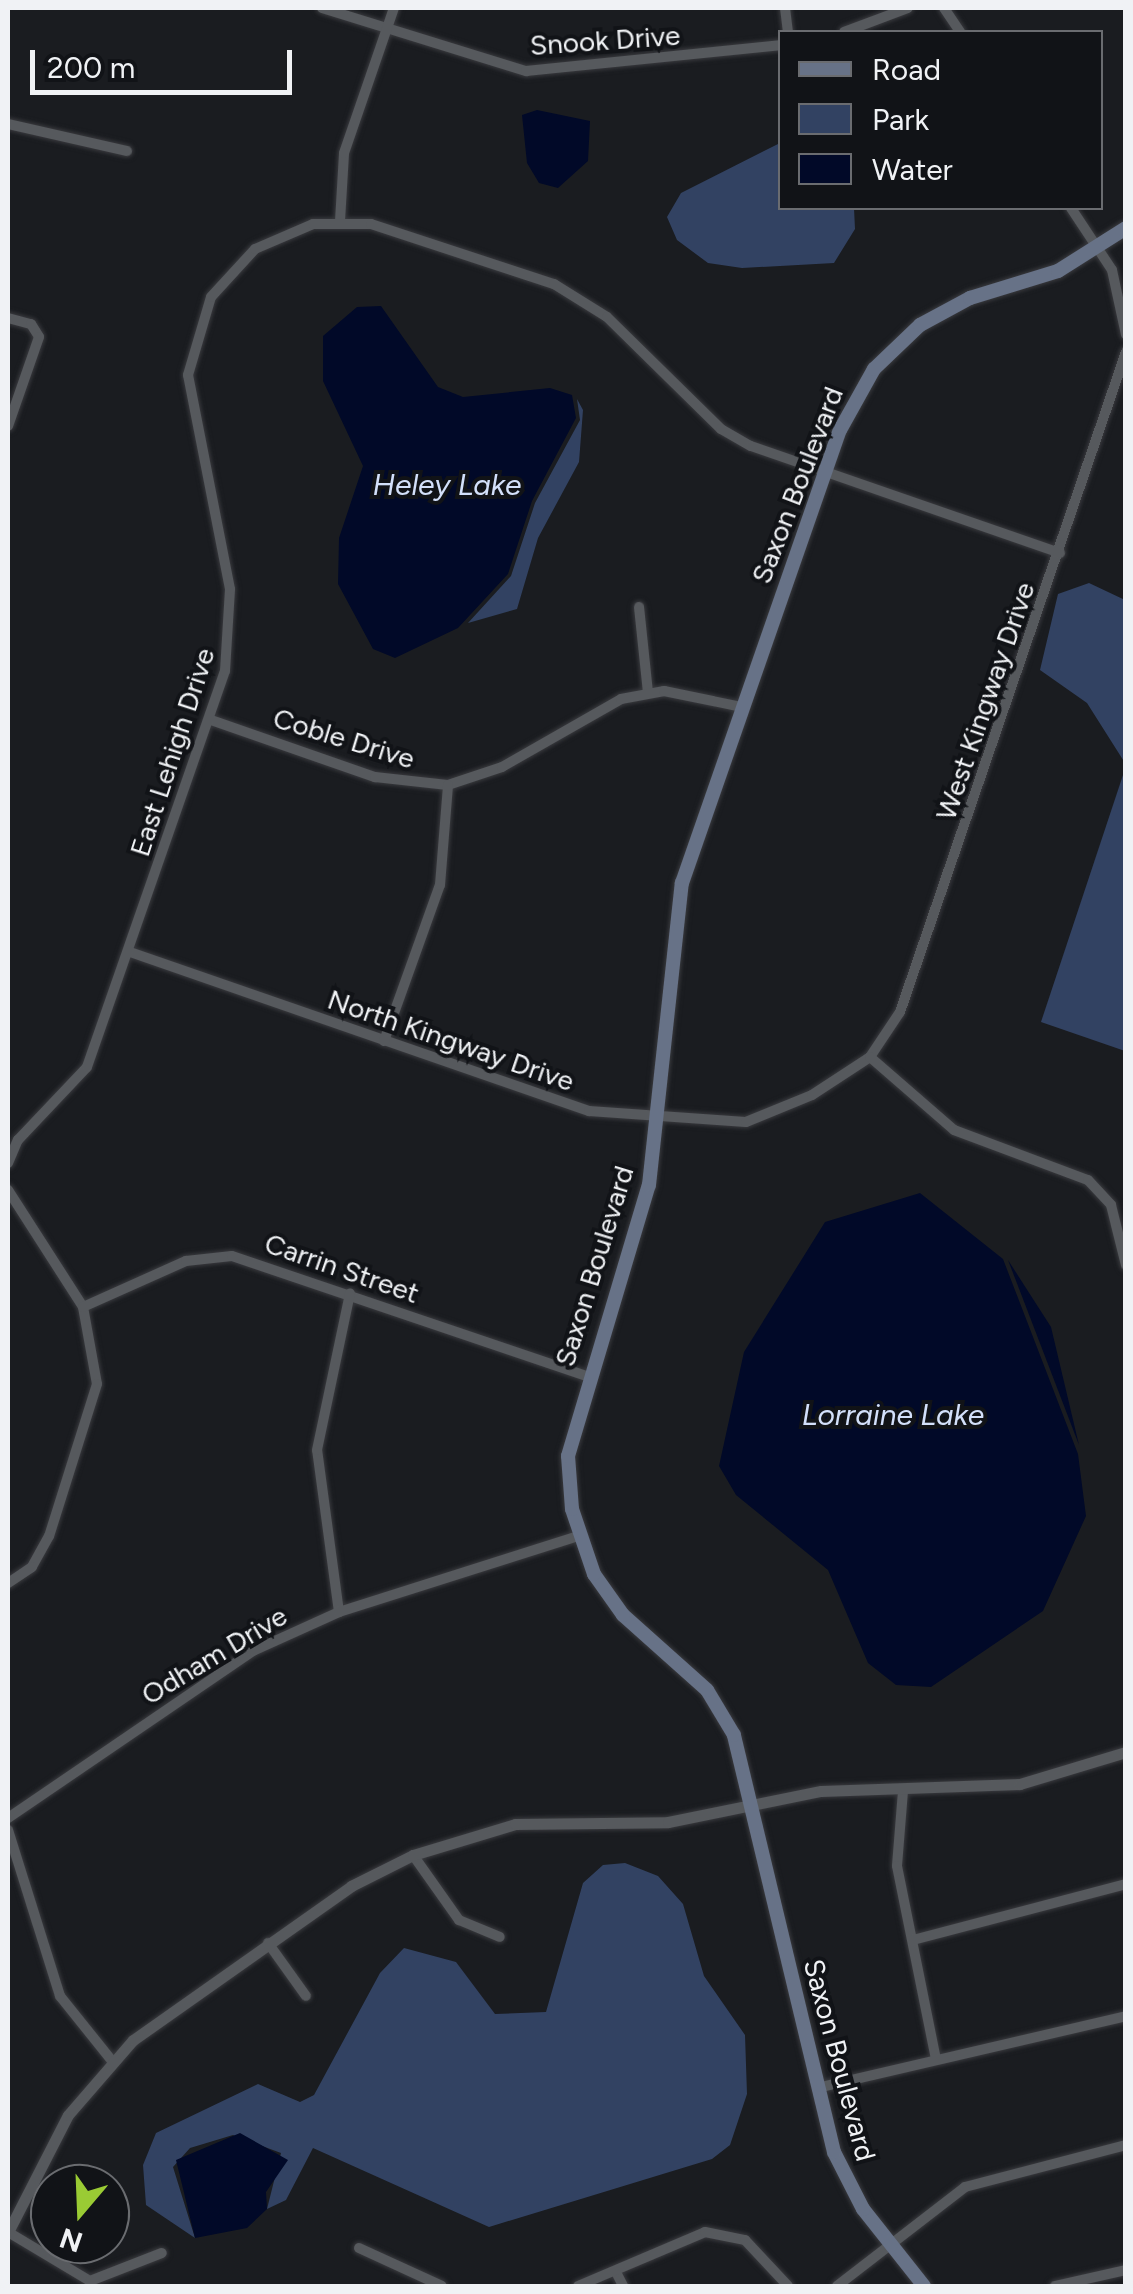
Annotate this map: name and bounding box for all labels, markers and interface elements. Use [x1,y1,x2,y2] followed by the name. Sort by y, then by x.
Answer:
[529,18,681,62] street label: Snook Drive
[35,30,298,92] scale bar
[778,30,1103,210] legend
[47,49,135,86] text: 200 m
[872,51,941,88] text: Road
[872,101,929,138] text: Park
[872,151,953,188] text: Water
[744,382,850,588] street label: Saxon Boulevard
[372,467,522,503] water label: Heley Lake
[929,578,1041,824] street label: West Kingway Drive
[122,644,222,860] street label: East Lehigh Drive
[269,701,419,775] street label: Coble Drive
[323,982,579,1098] street label: North Kingway Drive
[548,1162,640,1370] street label: Saxon Boulevard
[260,1226,424,1310] street label: Carrin Street
[802,1397,984,1433] water label: Lorraine Lake
[135,1598,293,1712] street label: Odham Drive
[797,1955,883,2165] street label: Saxon Boulevard
[30,2164,130,2264] north arrow
[55,2221,87,2260] text: N

